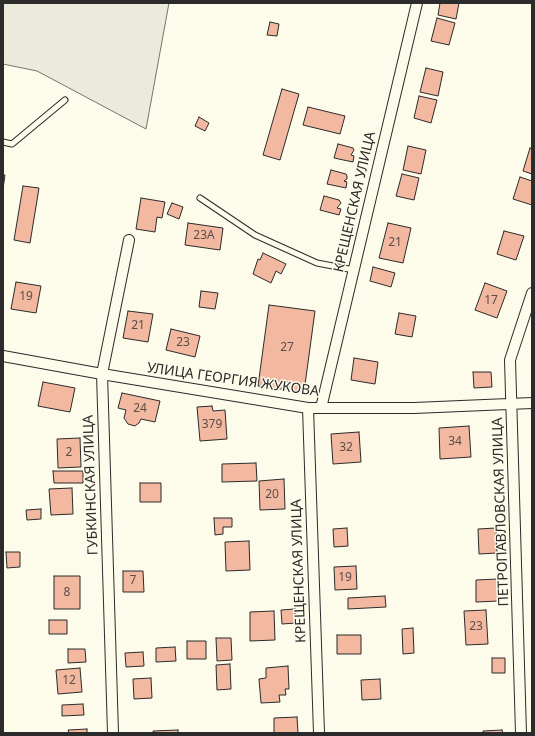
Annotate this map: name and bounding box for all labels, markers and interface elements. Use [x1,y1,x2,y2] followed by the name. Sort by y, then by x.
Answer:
[331,130,379,274] street label: КРЕЩЕНСКАЯ УЛИЦА
[193,229,215,243] house number: 23А
[388,236,402,250] house number: 21
[19,290,33,304] house number: 19
[484,294,498,308] house number: 17
[131,319,145,333] house number: 21
[176,336,190,350] house number: 23
[280,341,294,355] house number: 27
[146,360,320,400] street label: УЛИЦА ГЕОРГИЯ ЖУКОВА
[133,402,147,416] house number: 24
[80,415,102,555] street label: ГУБКИНСКАЯ УЛИЦА
[489,417,513,607] street label: ПЕТРОПАВЛОВСКАЯ УЛИЦА
[202,418,222,432] house number: 379
[448,435,462,449] house number: 34
[339,441,353,455] house number: 32
[66,446,72,460] house number: 2
[265,488,279,502] house number: 20
[288,499,310,643] street label: КРЕЩЕНСКАЯ УЛИЦА
[338,571,352,585] house number: 19
[130,574,136,588] house number: 7
[64,586,70,600] house number: 8
[469,620,483,634] house number: 23
[62,674,76,688] house number: 12

